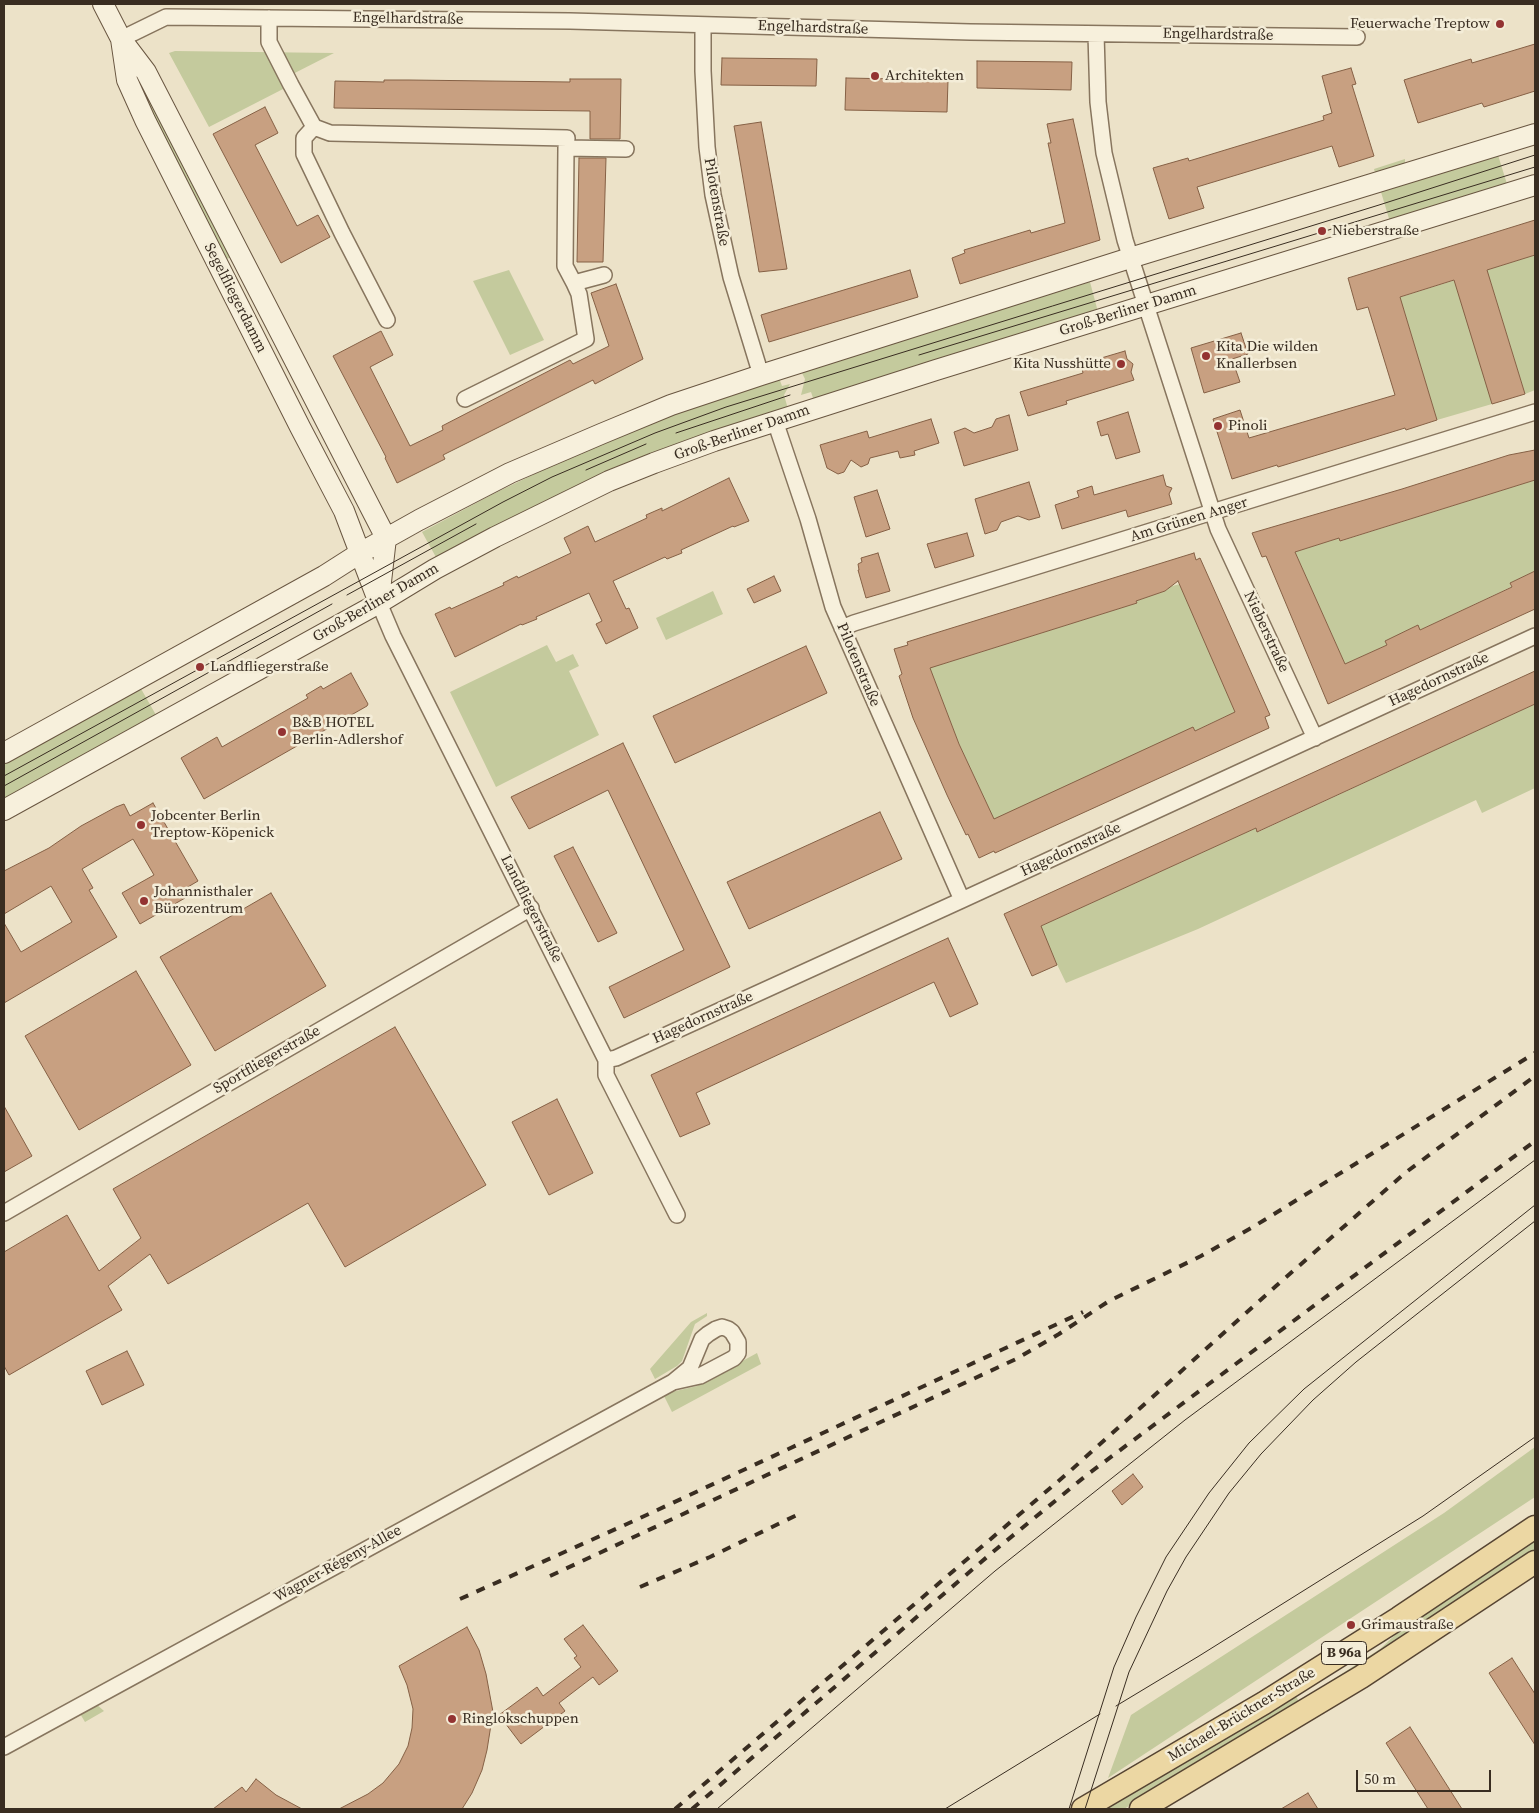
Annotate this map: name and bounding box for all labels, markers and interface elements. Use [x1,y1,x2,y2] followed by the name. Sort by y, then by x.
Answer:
[352,9,464,29] street label: Engelhardstraße
[1350,15,1490,33] place label: Feuerwache Treptow
[757,17,869,39] street label: Engelhardstraße
[1494,18,1506,30] marker: Feuerwache Treptow
[1162,25,1274,45] street label: Engelhardstraße
[885,67,964,85] place label: Architekten
[869,70,881,82] marker: Architekten
[699,156,733,248] street label: Pilotenstraße
[1332,222,1419,240] place label: Nieberstraße
[1316,225,1328,237] marker: Nieberstraße
[200,240,270,356] street label: Segelfliegerdamm
[1057,282,1199,340] street label: Groß-Berliner Damm
[1216,338,1318,373] place label: Kita Die wilden Knallerbsen
[1200,350,1212,362] marker: Kita Die wilden Knallerbsen
[1013,355,1111,373] place label: Kita Nusshütte
[1115,358,1127,370] marker: Kita Nusshütte
[672,401,812,465] street label: Groß-Berliner Damm
[1228,417,1268,435] place label: Pinoli
[1212,420,1224,432] marker: Pinoli
[1128,494,1250,546] street label: Am Grünen Anger
[310,560,442,646] street label: Groß-Berliner Damm
[1239,589,1293,675] street label: Nieberstraße
[832,620,884,710] street label: Pilotenstraße
[1386,649,1492,711] street label: Hagedornstraße
[210,658,329,676] place label: Landfliegerstraße
[194,661,206,673] marker: Landfliegerstraße
[292,714,403,749] place label: B&B HOTEL Berlin-Adlershof
[276,726,288,738] marker: B&B HOTEL Berlin-Adlershof
[151,807,274,842] place label: Jobcenter Berlin Treptow-Köpenick
[135,819,147,831] marker: Jobcenter Berlin Treptow-Köpenick
[1018,819,1124,881] street label: Hagedornstraße
[496,852,566,966] street label: Landfliegerstraße
[154,883,253,918] place label: Johannisthaler Bürozentrum
[138,895,150,907] marker: Johannisthaler Bürozentrum
[650,988,756,1048] street label: Hagedornstraße
[210,1022,324,1098] street label: Sportfliegerstraße
[271,1521,405,1607] street label: Wagner-Régeny-Allee
[1361,1616,1454,1634] place label: Grimaustraße
[1345,1619,1357,1631] marker: Grimaustraße
[1322,1642,1366,1665] road number: B 96a
[1165,1664,1319,1766] street label: Michael-Brückner-Straße
[462,1710,579,1728] place label: Ringlokschuppen
[446,1713,458,1725] marker: Ringlokschuppen
[1359,1760,1494,1792] scale bar
[1364,1768,1396,1789] text: 50 m

